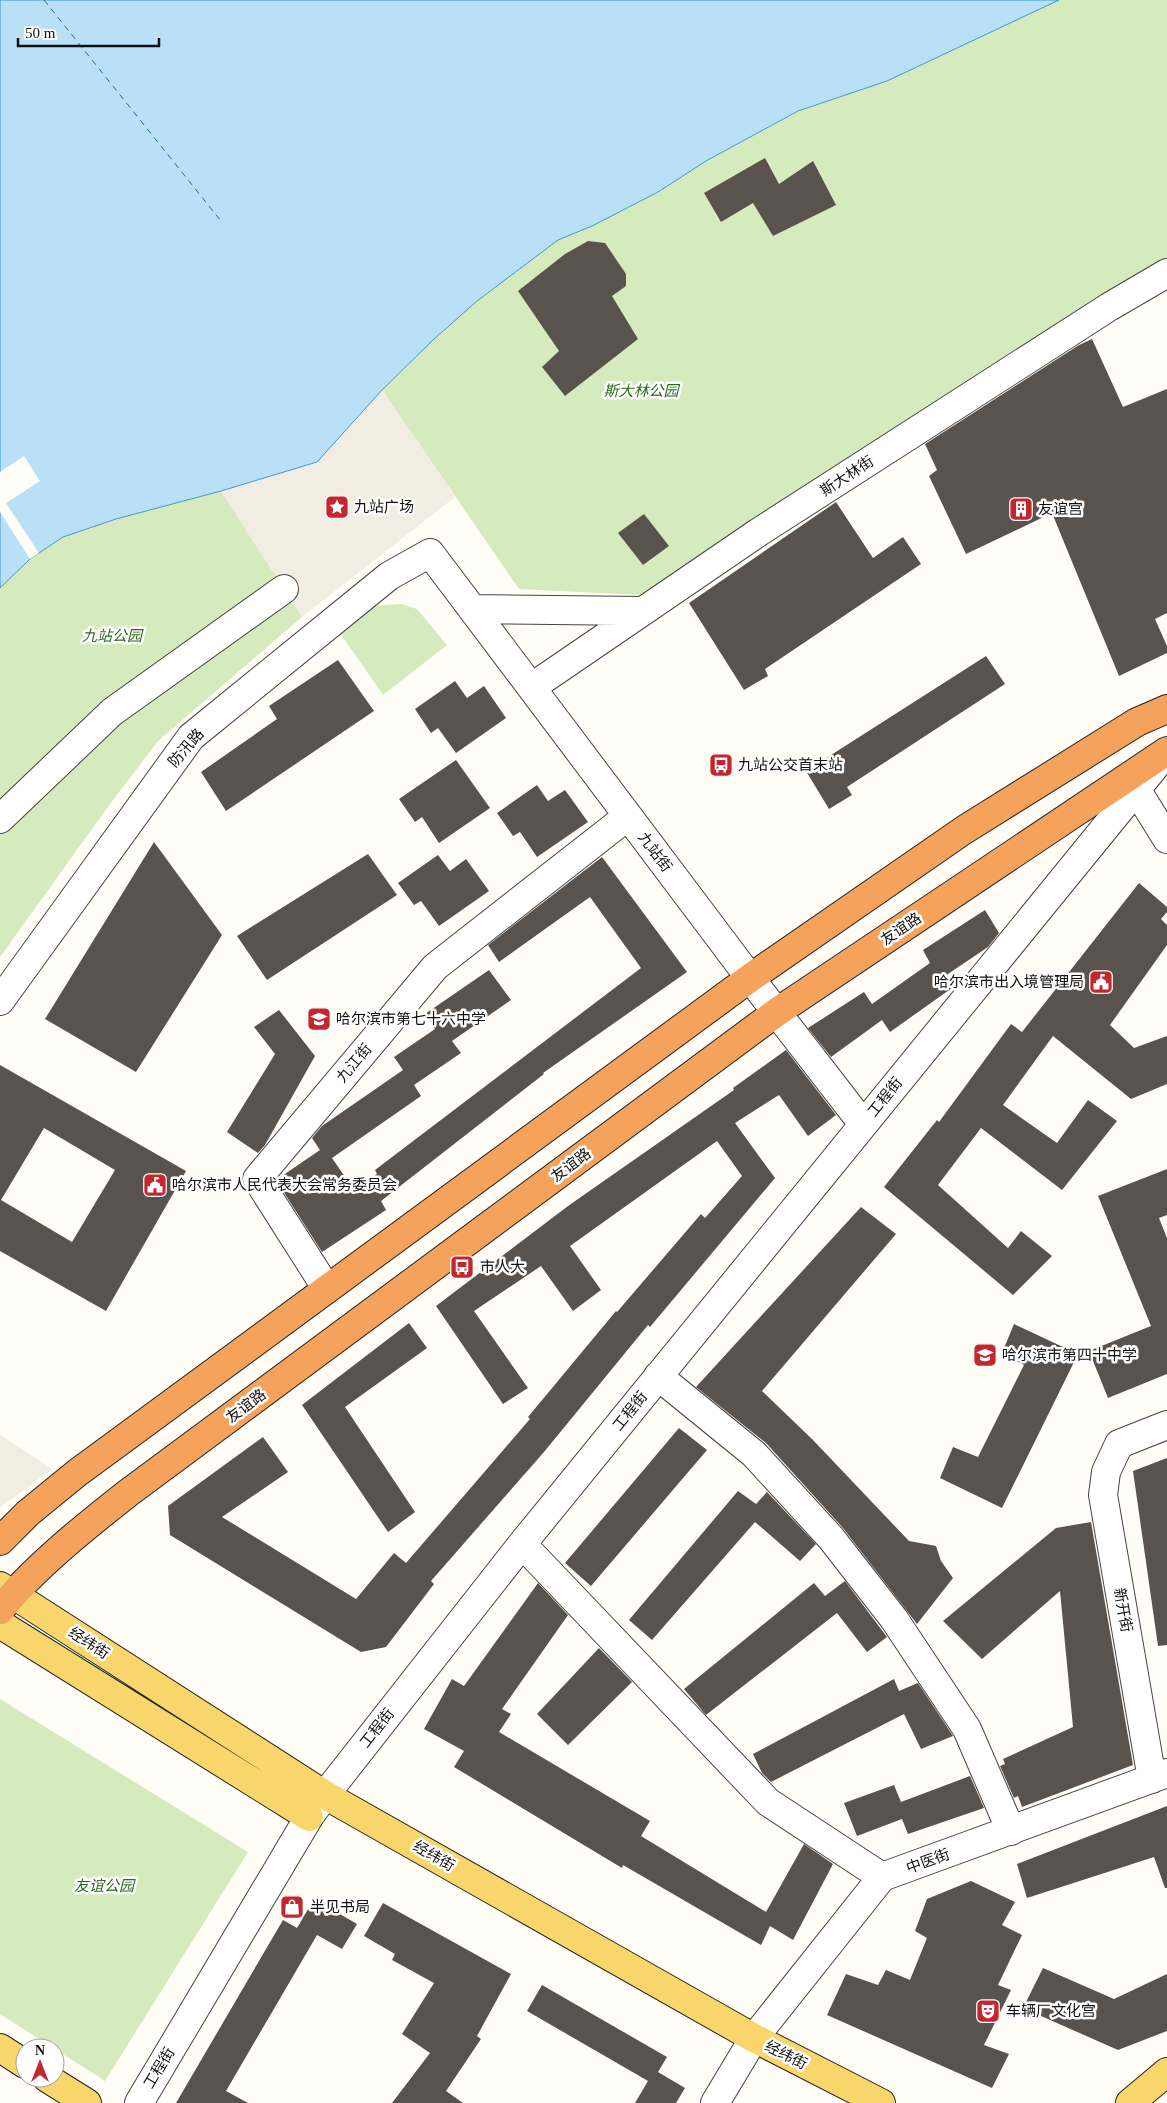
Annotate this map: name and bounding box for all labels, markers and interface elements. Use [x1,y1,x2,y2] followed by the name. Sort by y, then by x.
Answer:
[18,15,159,47] scale bar
[25,25,56,41] text: 50 m
[603,383,680,399] park label: 斯大林公园
[817,453,877,499] street label: 斯大林街
[324,494,350,520] place icon: 九站广场
[1008,496,1034,522] building icon: 友谊宫
[354,499,414,515] place label: 九站广场
[1038,501,1083,517] place label: 友谊宫
[82,628,144,644] park label: 九站公园
[165,726,207,770] street label: 防汛路
[708,752,734,778] bus stop icon: 九站公交首末站
[738,757,843,773] place label: 九站公交首末站
[635,829,675,875] street label: 九站街
[878,910,924,948] street label: 友谊路
[1088,969,1114,995] public building icon: 哈尔滨市出入境管理局
[934,973,1084,990] place label: 哈尔滨市出入境管理局
[306,1006,332,1032] school or university icon: 哈尔滨市第七十六中学
[336,1011,486,1027] place label: 哈尔滨市第七十六中学
[333,1041,375,1085] street label: 九江街
[865,1074,905,1120] street label: 工程街
[548,1145,594,1185] street label: 友谊路
[142,1172,168,1198] public building icon: 哈尔滨市人民代表大会常务委员会
[172,1176,397,1193] place label: 哈尔滨市人民代表大会常务委员会
[449,1254,475,1280] bus stop icon: 市人大
[480,1259,525,1275] place label: 市人大
[972,1342,998,1368] school or university icon: 哈尔滨市第四十中学
[1002,1347,1137,1363] place label: 哈尔滨市第四十中学
[223,1386,269,1426] street label: 友谊路
[610,1388,650,1434] street label: 工程街
[1111,1586,1135,1634] street label: 新开街
[66,1624,112,1662] street label: 经纬街
[357,1705,397,1751] street label: 工程街
[411,1838,457,1874] street label: 经纬街
[904,1846,952,1876] street label: 中医街
[74,1878,136,1894] park label: 友谊公园
[279,1894,305,1920] shop icon: 半见书局
[310,1899,370,1915] place label: 半见书局
[975,1998,1001,2024] theatre icon: 车辆厂文化宫
[1006,2002,1096,2019] place label: 车辆厂文化宫
[15,2038,65,2088] north arrow
[762,2038,810,2072] street label: 经纬街
[35,2043,45,2058] text: N
[141,2045,177,2091] street label: 工程街

